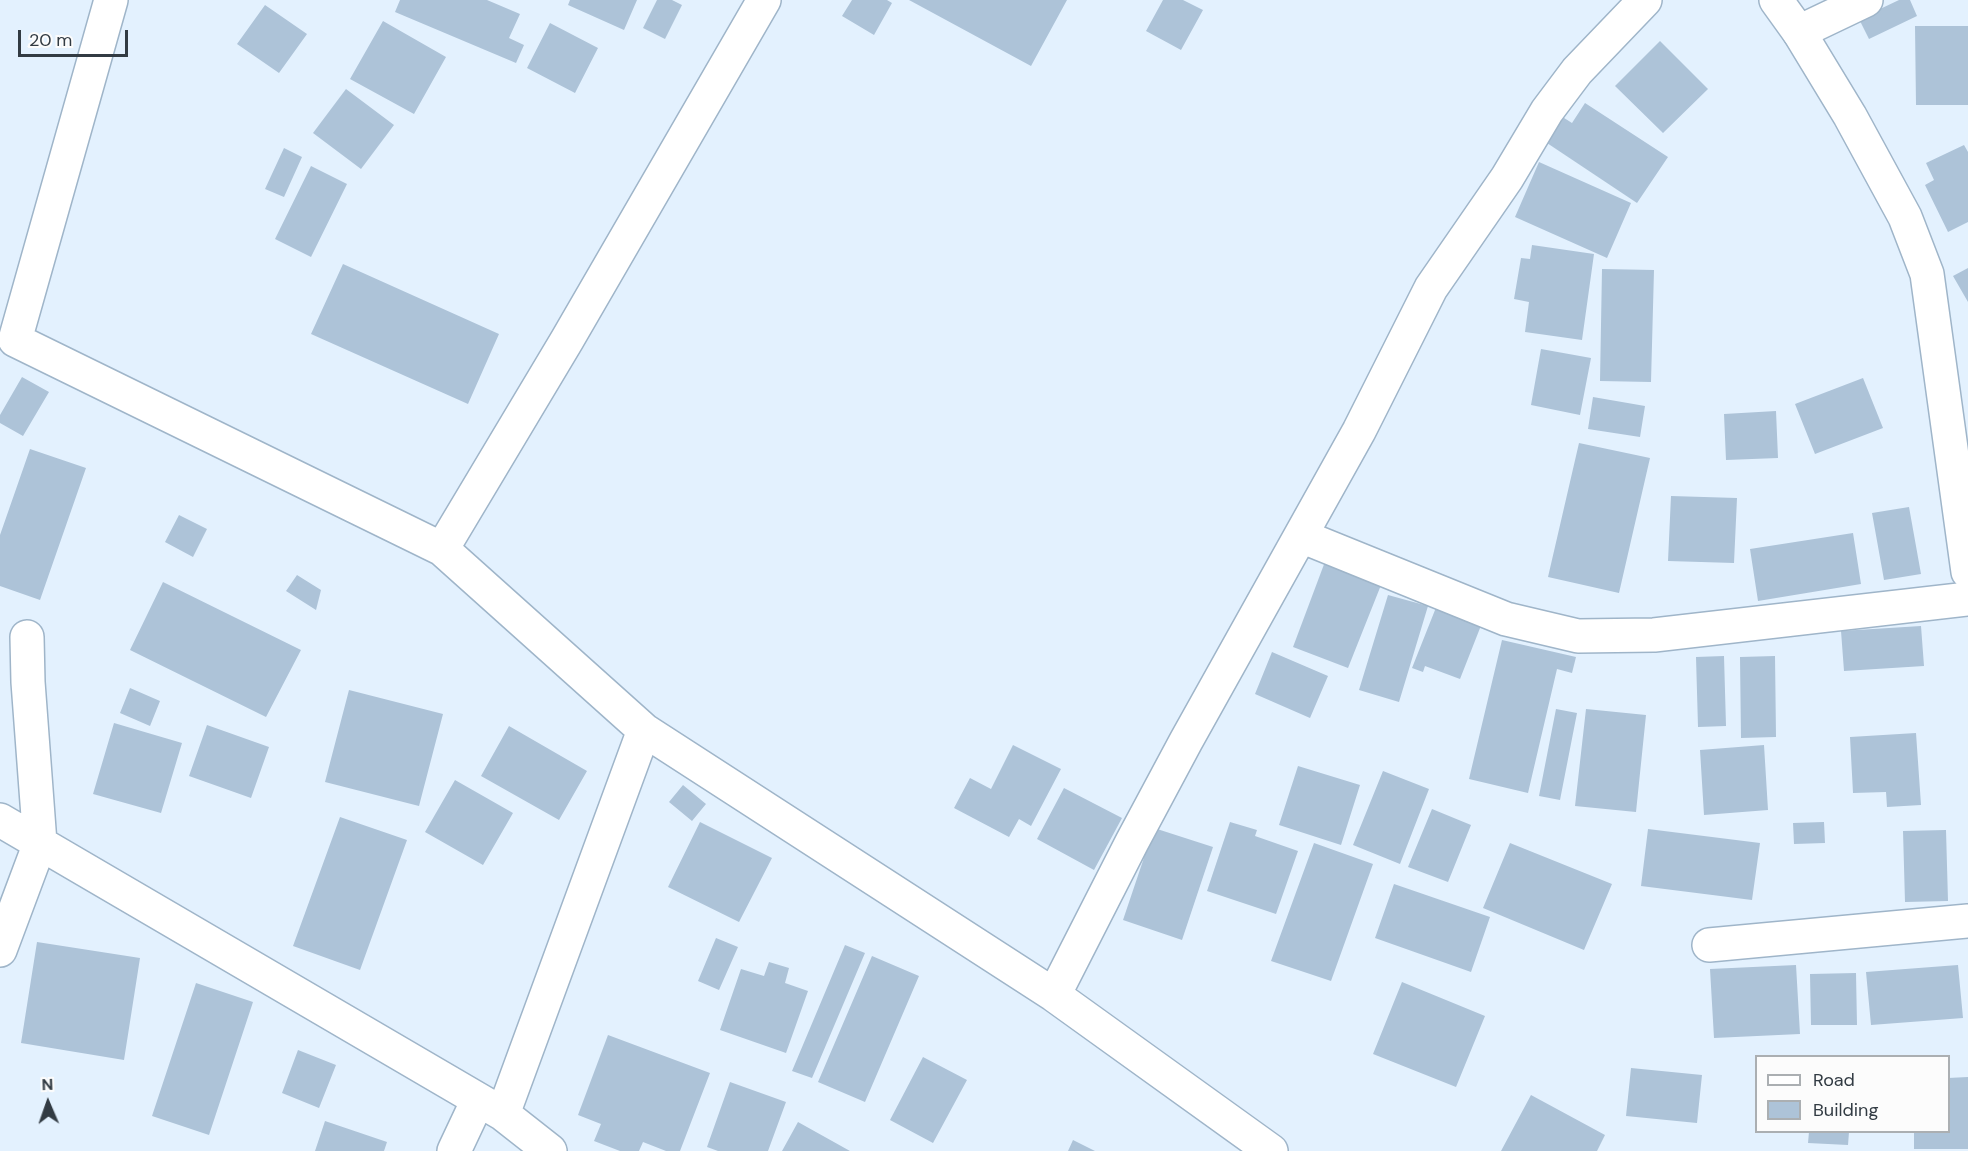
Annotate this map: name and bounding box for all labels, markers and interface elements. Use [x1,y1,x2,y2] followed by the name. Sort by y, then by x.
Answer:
[21,18,130,56] scale bar
[29,28,72,52] text: 20 m
[1755,1055,1950,1133] legend
[1813,1068,1855,1092] text: Road
[18,1073,78,1133] north arrow
[41,1074,54,1095] text: N
[1813,1098,1878,1122] text: Building

